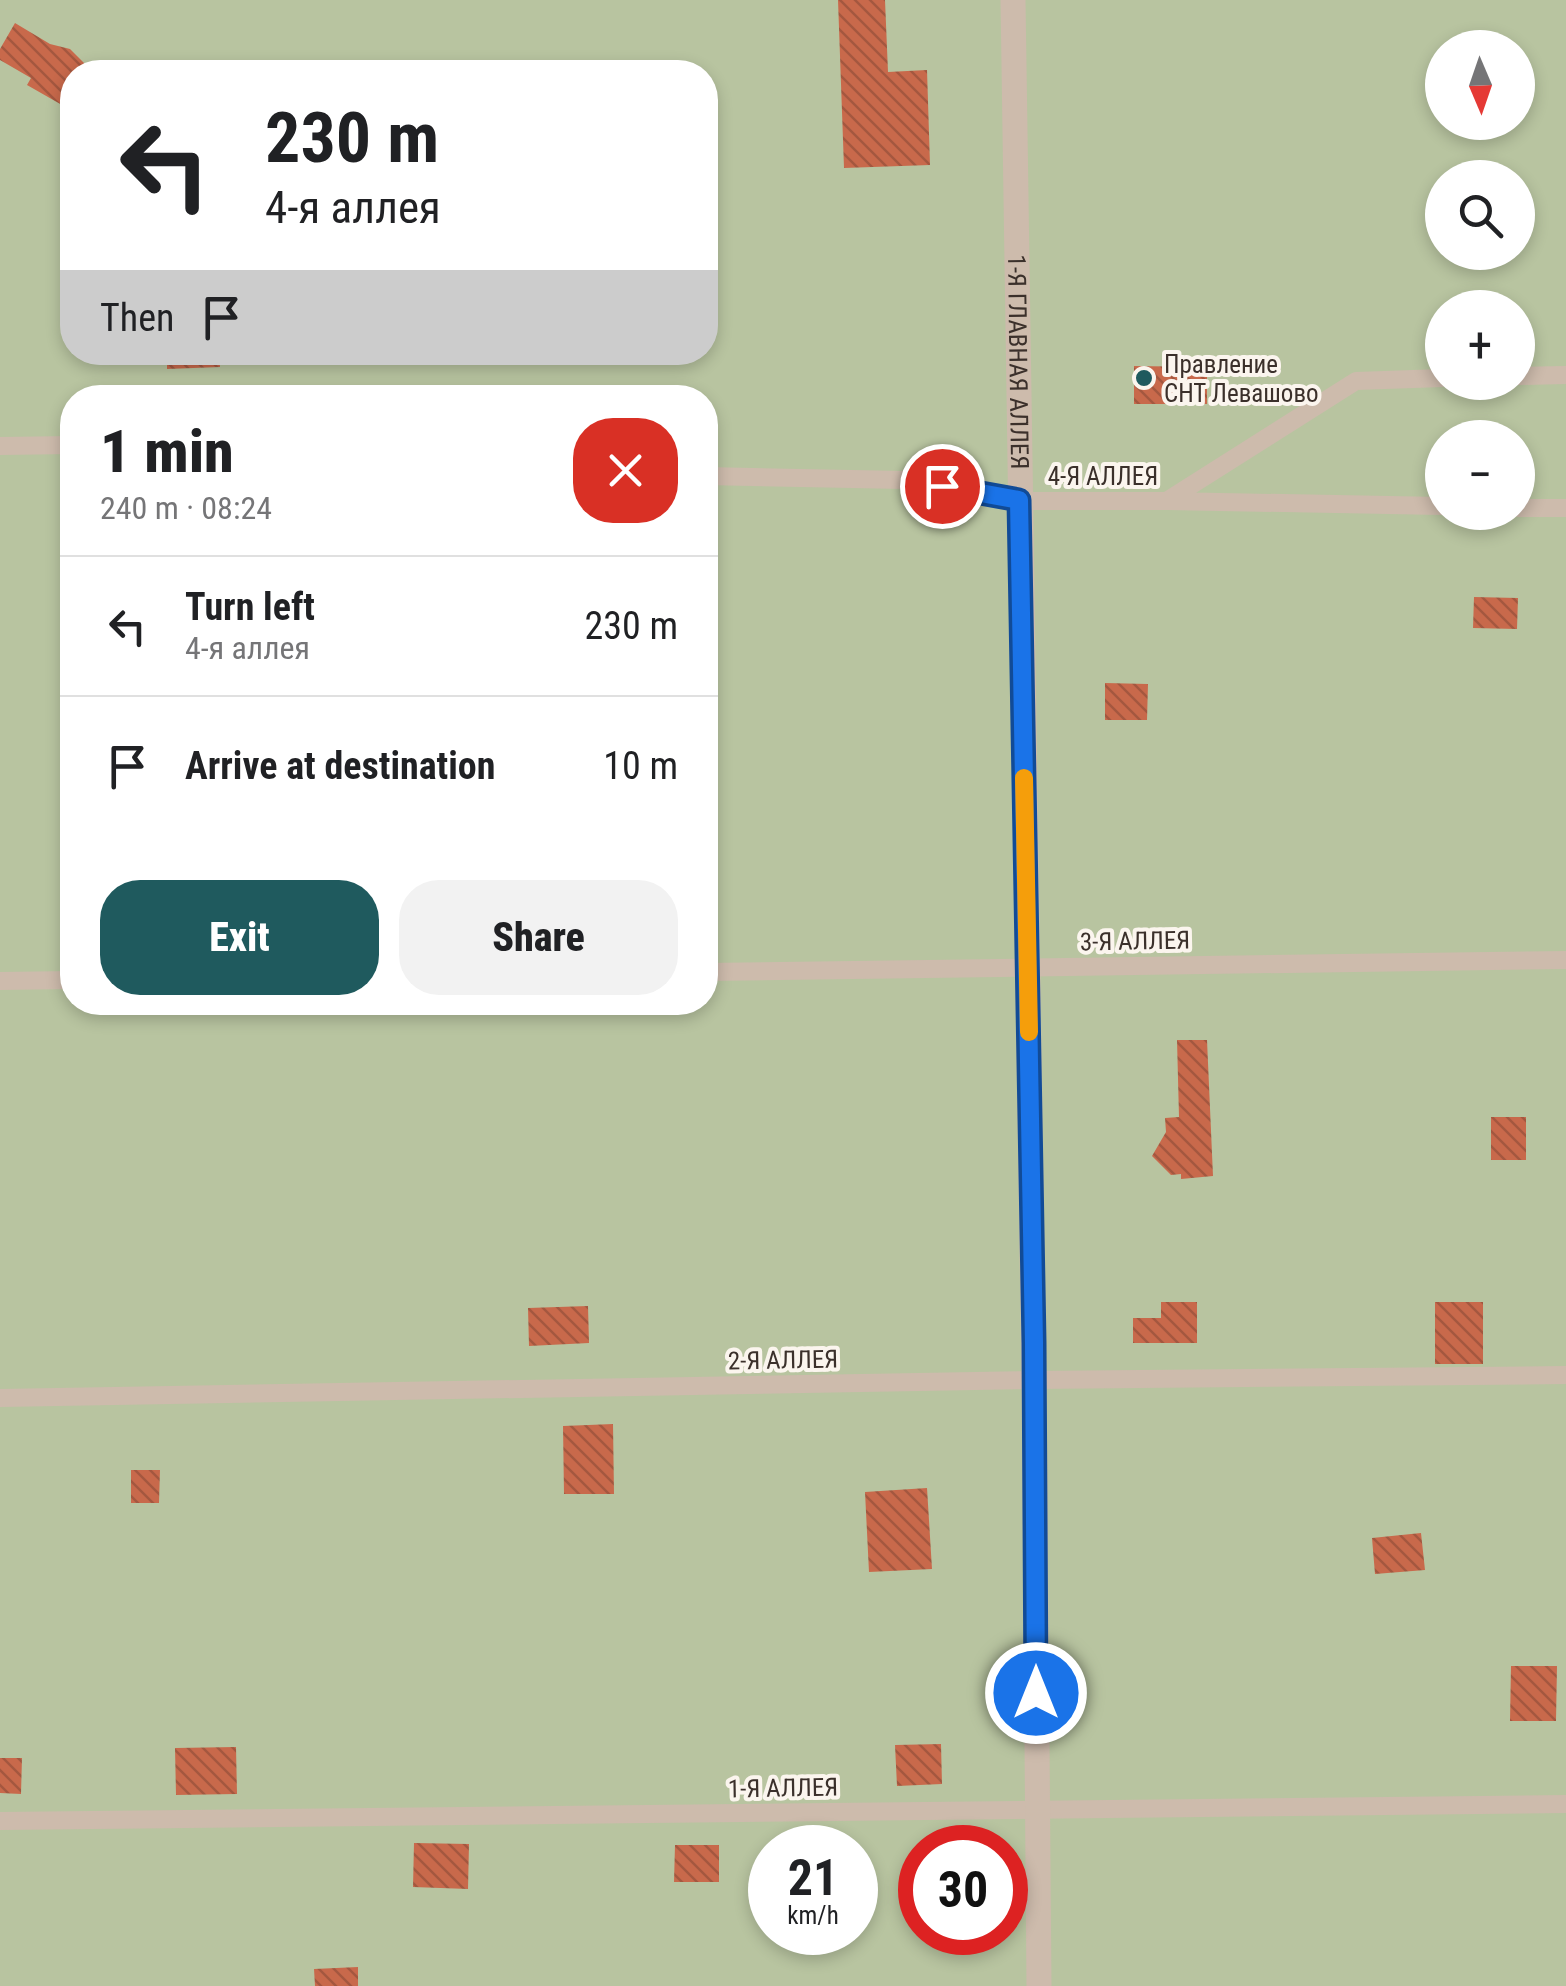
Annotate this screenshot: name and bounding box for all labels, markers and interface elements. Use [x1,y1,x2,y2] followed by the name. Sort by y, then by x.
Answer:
[1425,30,1535,140] north arrow
[1425,30,1535,530] map controls
[265,97,439,179] text: 230 m
[100,100,230,230] icon: left
[1425,160,1535,270] button: search
[265,181,441,234] text: 4-я аллея
[1002,254,1035,470] street label: 1-Я ГЛАВНАЯ АЛЛЕЯ
[194,290,249,345] icon: arrive
[1425,290,1535,400] button: +
[100,296,174,340] text: Then
[1164,350,1319,408] place label: Правление СНТ Левашово
[1133,367,1155,389] marker: Правление СНТ Левашово
[100,416,234,487] text: 1 min
[573,418,678,523] button: close
[1425,420,1535,530] button: −
[900,444,985,529] pin
[915,459,970,514] icon: arrive
[1048,462,1158,491] street label: 4-Я АЛЛЕЯ
[100,489,272,527] text: 240 m · 08:24
[185,585,315,629] text: Turn left
[100,599,155,654] icon: left
[584,604,678,648] text: 230 m
[185,629,310,667] text: 4-я аллея
[100,739,155,794] icon: arrive
[185,744,495,788] text: Arrive at destination
[603,744,678,788] text: 10 m
[100,880,379,995] button: Exit
[399,880,678,995] button: Share
[1080,926,1190,956] street label: 3-Я АЛЛЕЯ
[728,1345,838,1375] street label: 2-Я АЛЛЕЯ
[984,1641,1088,1745] position arrow
[728,1773,838,1803] street label: 1-Я АЛЛЕЯ
[898,1825,1028,1955] speed limit sign: 30
[788,1849,838,1907] text: 21
[787,1901,839,1930] text: km/h

